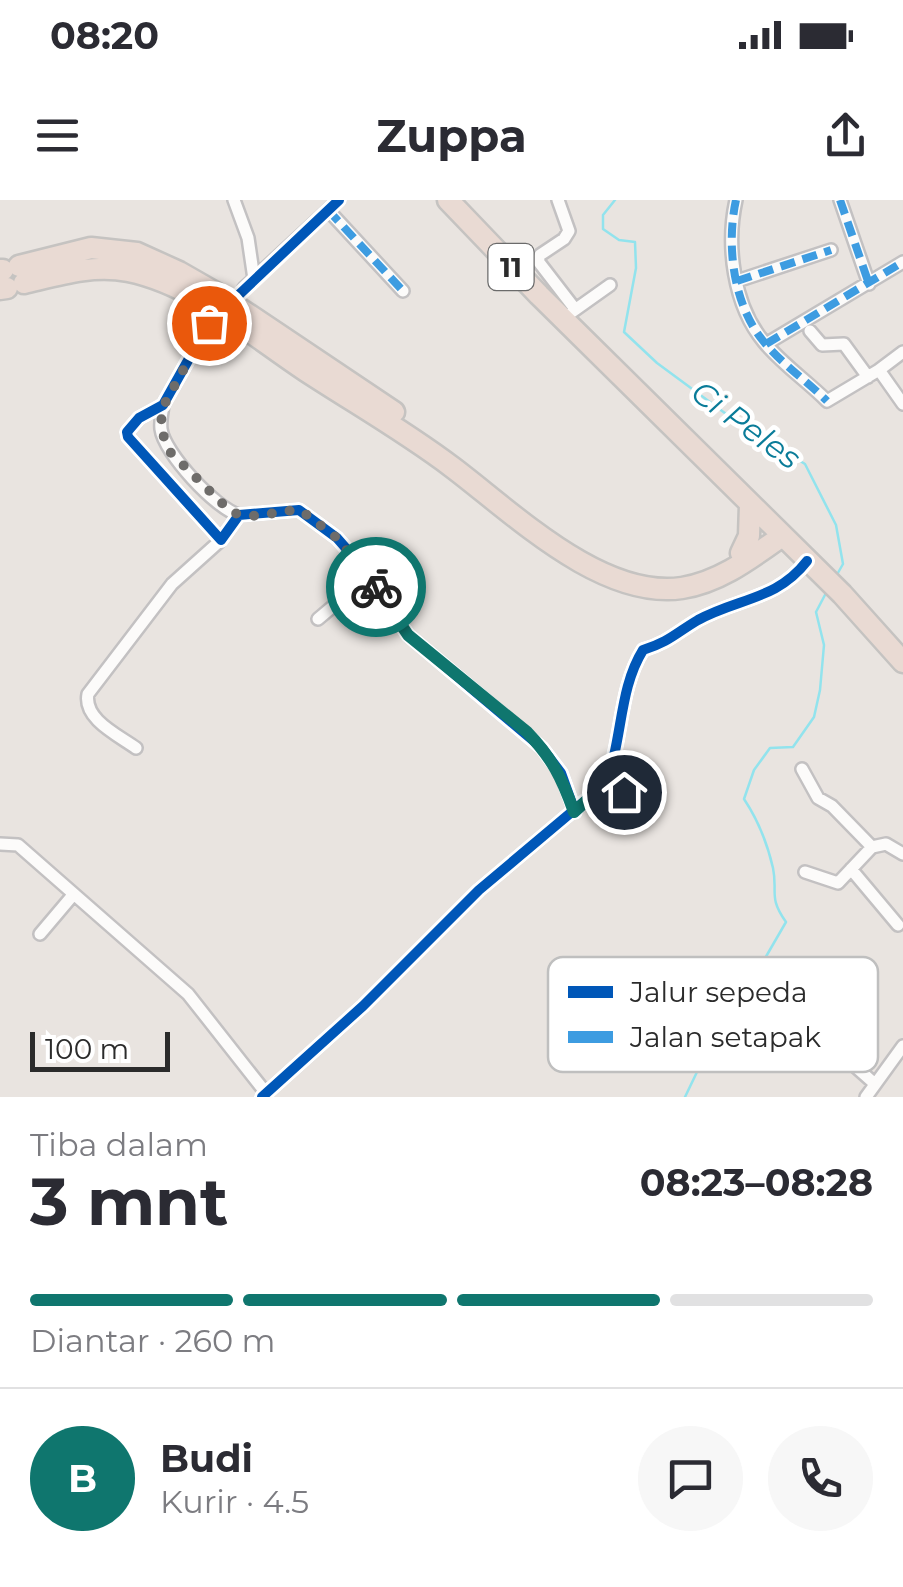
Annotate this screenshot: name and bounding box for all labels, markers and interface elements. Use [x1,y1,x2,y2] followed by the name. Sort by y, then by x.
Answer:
[50,12,159,59] text: 08:20
[30,108,85,163] icon: menu
[376,108,527,163] text: Zuppa
[818,108,873,163] icon: share
[488,244,534,290] road number: 11
[167,281,252,366] pin
[182,296,237,351] icon: bag
[684,372,809,477] water label: Ci Peles
[326,537,426,637] courier
[349,560,404,615] icon: bike
[582,750,667,835] pin
[597,765,652,820] icon: home
[548,957,878,1072] legend
[629,975,807,1009] text: Jalur sepeda
[629,1020,821,1054] text: Jalan setapak
[30,1027,170,1071] scale bar
[45,1032,129,1066] text: 100 m
[30,1125,208,1164] text: Tiba dalam
[640,1159,873,1206] text: 08:23–08:28
[30,1162,228,1241] text: 3 mnt
[30,1321,276,1360] text: Diantar · 260 m
[638,1426,743,1531] button: chat
[768,1426,873,1531] button: phone
[160,1435,253,1482] text: Budi
[68,1455,97,1502] text: B
[160,1482,309,1521] text: Kurir · 4.5

